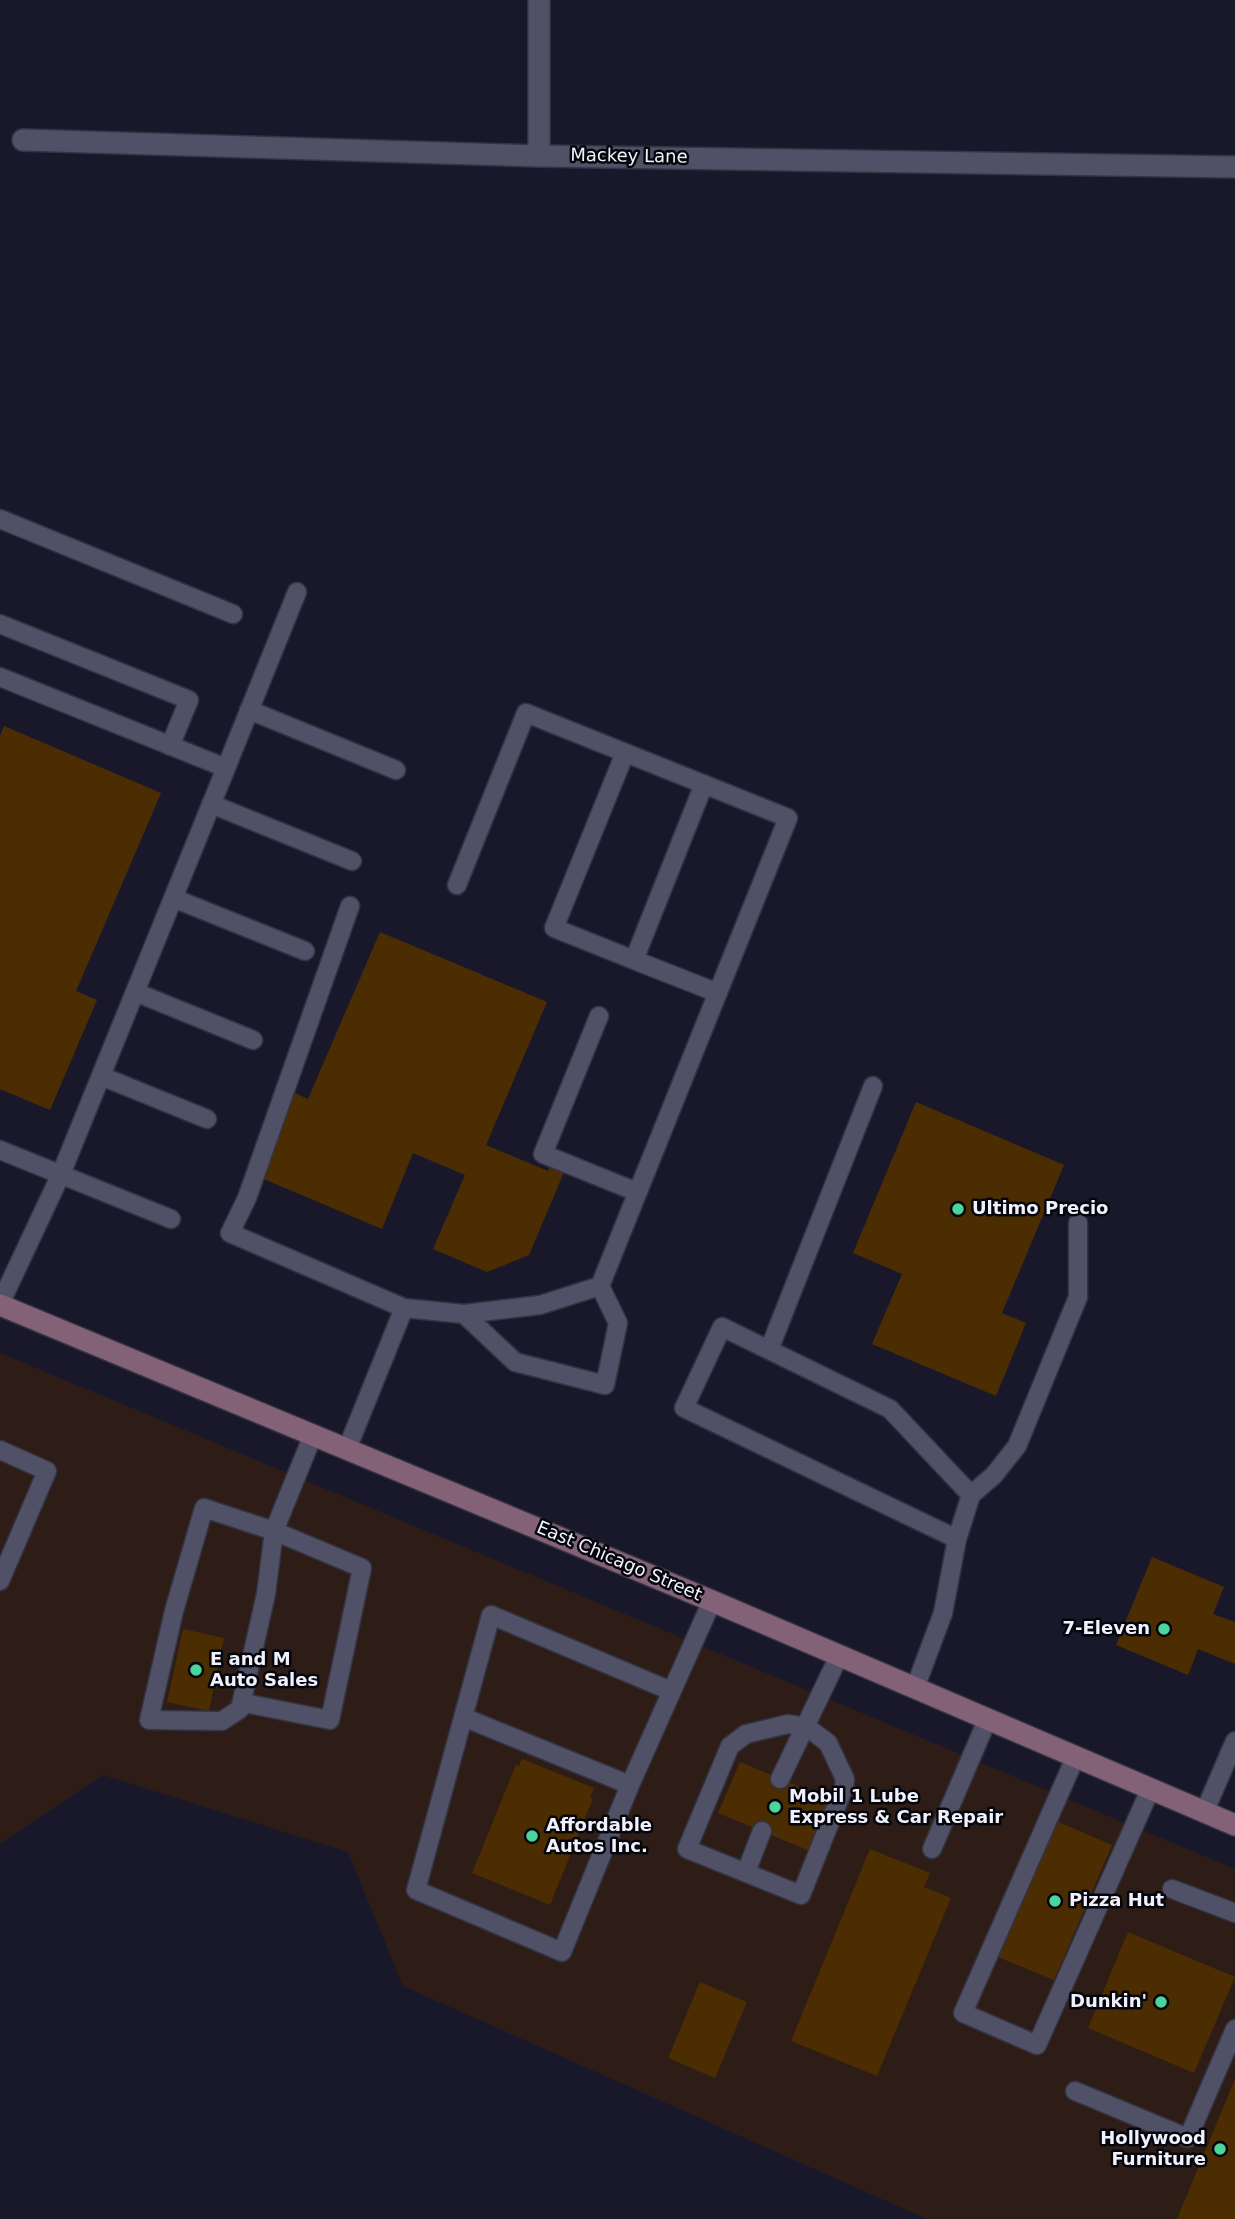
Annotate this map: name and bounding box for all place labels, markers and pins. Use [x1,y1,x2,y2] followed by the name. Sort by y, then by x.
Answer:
[972,1198,1108,1220] place label: Ultimo Precio
[950,1201,966,1217] marker: Ultimo Precio
[1063,1618,1150,1640] place label: 7-Eleven
[1156,1621,1172,1637] marker: 7-Eleven
[210,1649,318,1692] place label: E and M Auto Sales
[188,1662,204,1678] marker: E and M Auto Sales
[789,1786,1003,1828] place label: Mobil 1 Lube Express & Car Repair
[767,1799,783,1815] marker: Mobil 1 Lube Express & Car Repair
[546,1815,652,1857] place label: Affordable Autos Inc.
[524,1828,540,1844] marker: Affordable Autos Inc.
[1069,1890,1164,1912] place label: Pizza Hut
[1047,1893,1063,1909] marker: Pizza Hut
[1070,1991,1147,2013] place label: Dunkin'
[1153,1994,1169,2010] marker: Dunkin'
[1100,2128,1206,2170] place label: Hollywood Furniture
[1212,2141,1228,2157] marker: Hollywood Furniture

